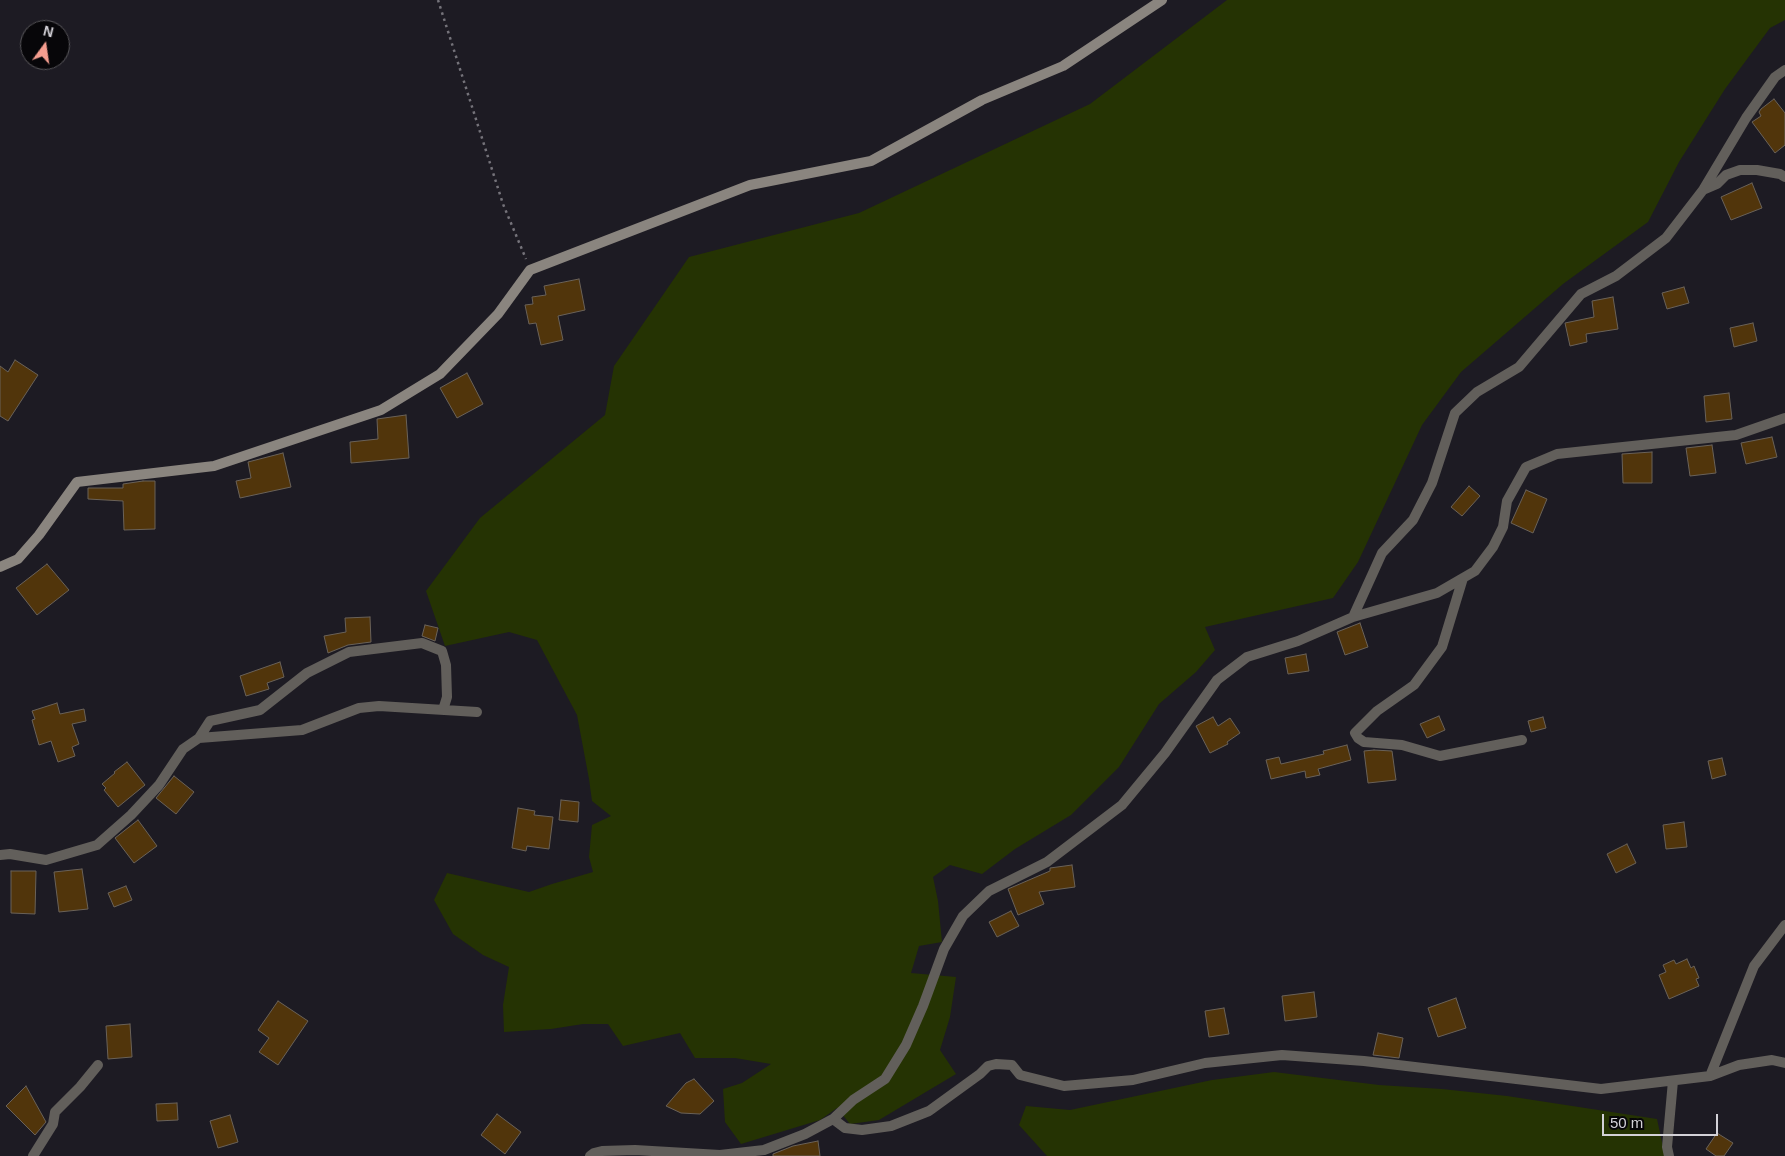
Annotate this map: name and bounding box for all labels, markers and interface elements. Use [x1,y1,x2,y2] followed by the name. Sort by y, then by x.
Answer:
[20,20,70,70] north arrow
[42,22,55,40] text: N
[1605,1104,1721,1136] scale bar
[1610,1114,1643,1131] text: 50 m

